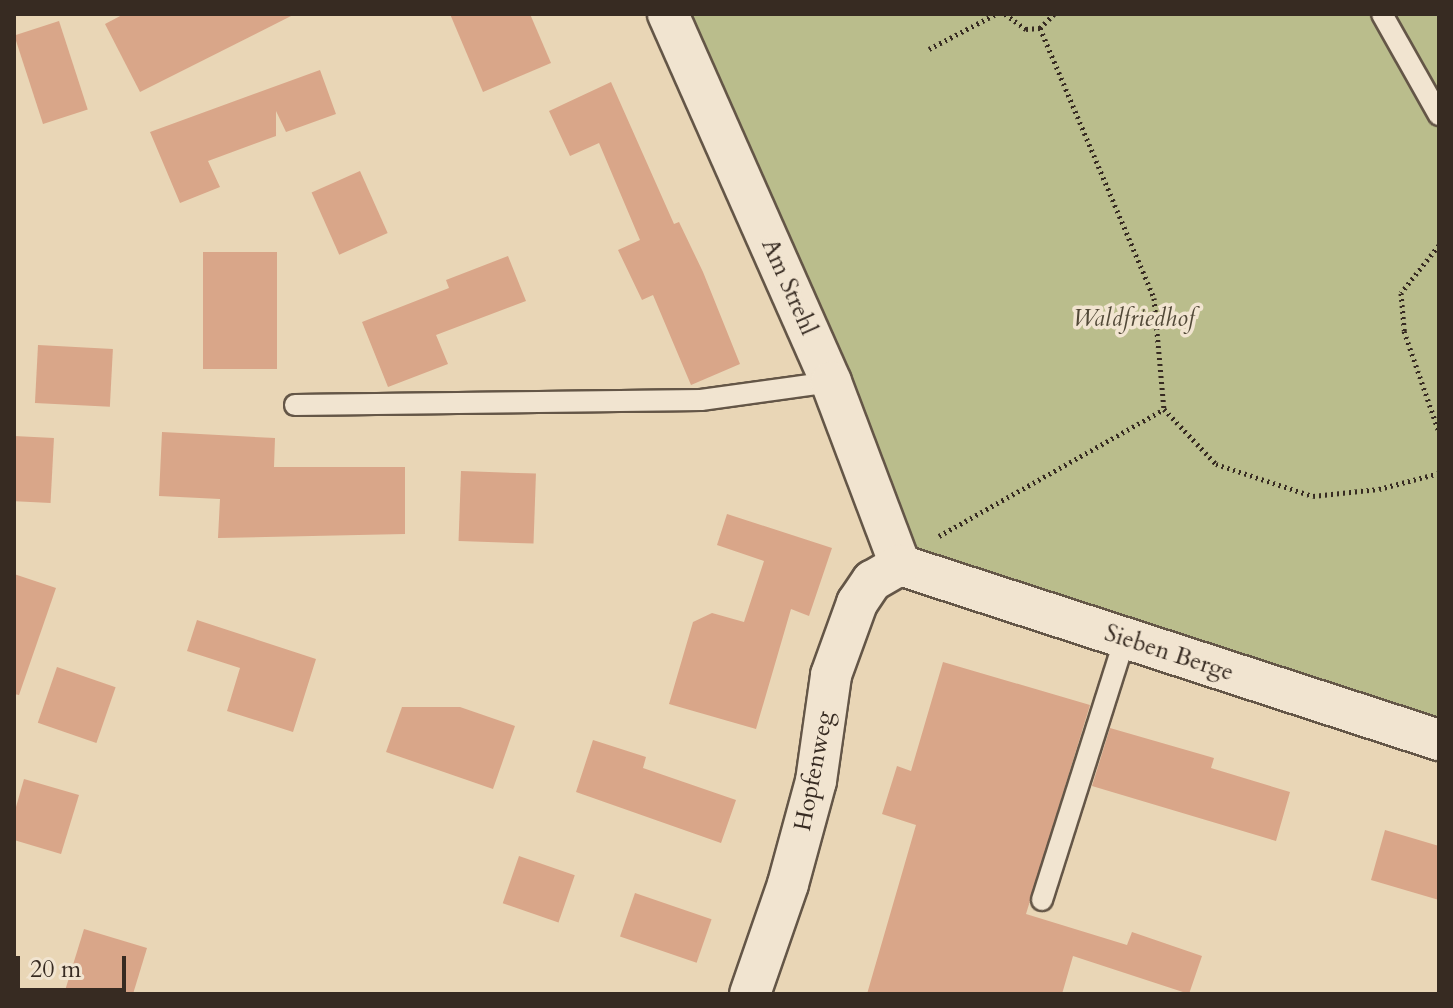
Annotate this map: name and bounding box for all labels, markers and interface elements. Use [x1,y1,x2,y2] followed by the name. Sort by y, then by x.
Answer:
[755,234,823,340] street label: Am Strehl
[1073,305,1195,333] park label: Waldfriedhof
[1101,619,1237,687] street label: Sieben Berge
[788,709,840,833] street label: Hopfenweg
[20,940,130,990] scale bar
[30,953,81,986] text: 20 m

